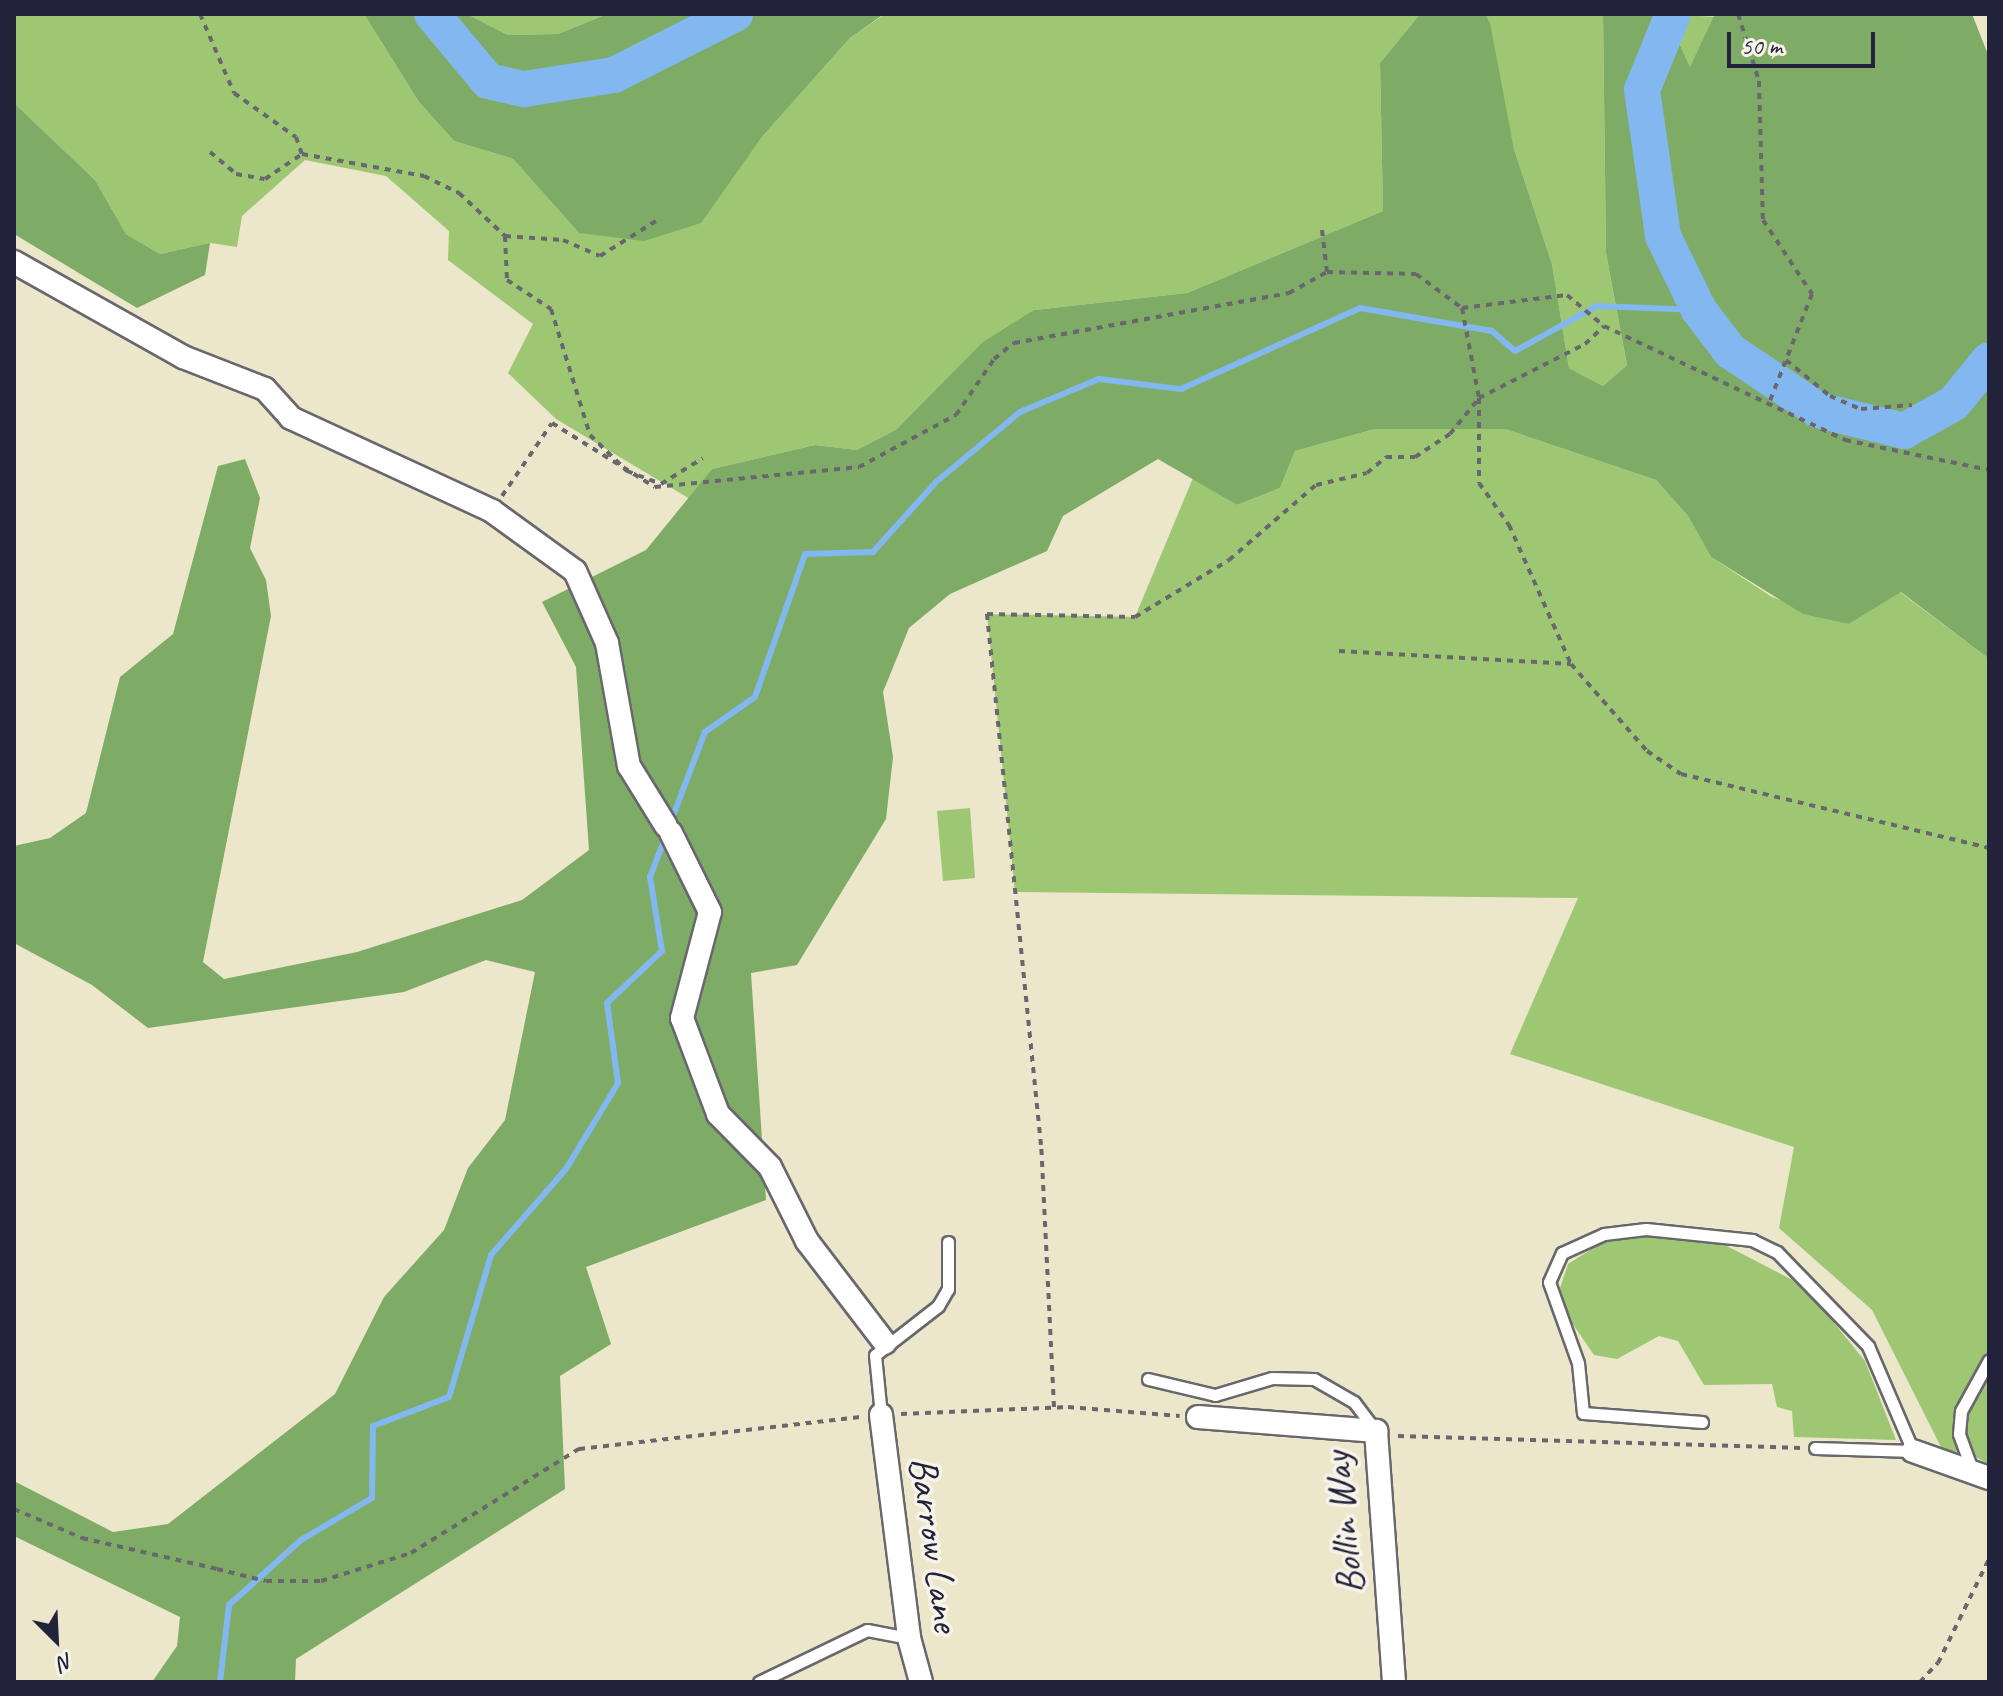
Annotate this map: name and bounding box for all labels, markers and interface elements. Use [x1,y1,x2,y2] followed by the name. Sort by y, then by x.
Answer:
[1731,16,1879,66] scale bar
[1741,31,1782,61] text: 50 m
[1312,1450,1374,1596] street label: Bollin Way
[899,1453,971,1635] street label: Barrow Lane
[16,1600,96,1680] north arrow
[54,1646,78,1677] text: N

